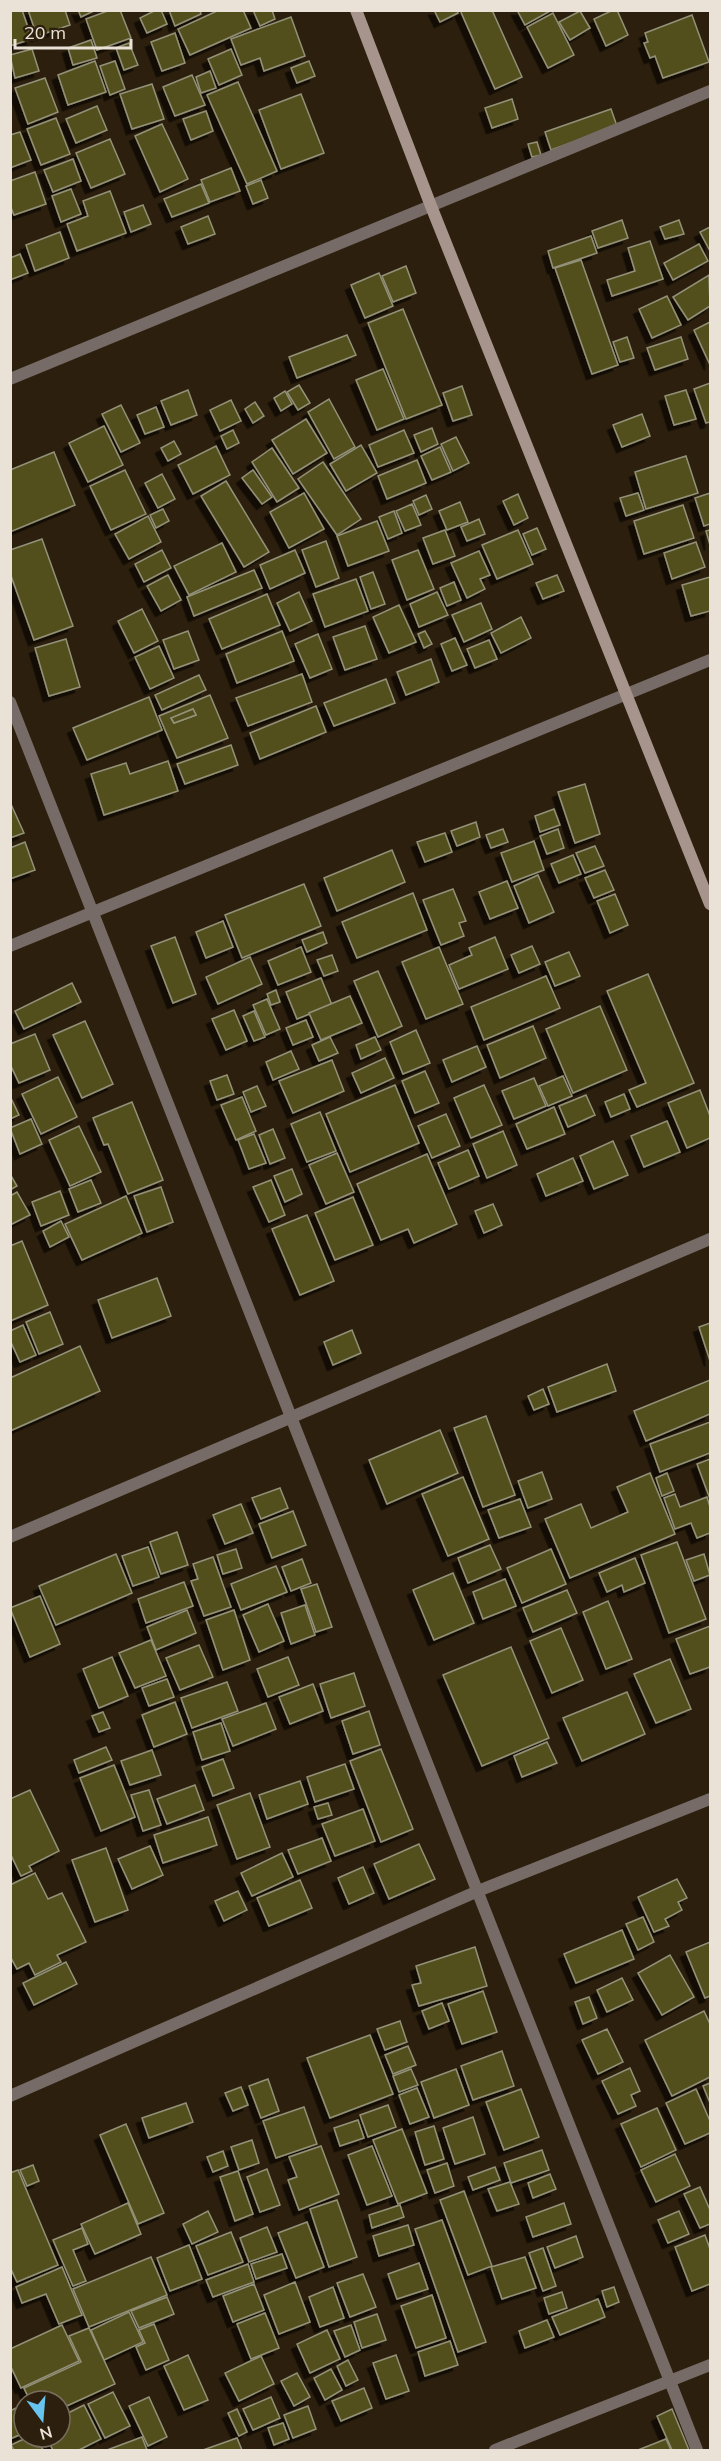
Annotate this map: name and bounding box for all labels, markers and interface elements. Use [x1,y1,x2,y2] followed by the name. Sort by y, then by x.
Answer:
[15,12,130,50] scale bar
[24,21,66,44] text: 20 m
[12,2389,72,2449] north arrow
[38,2422,55,2445] text: N

